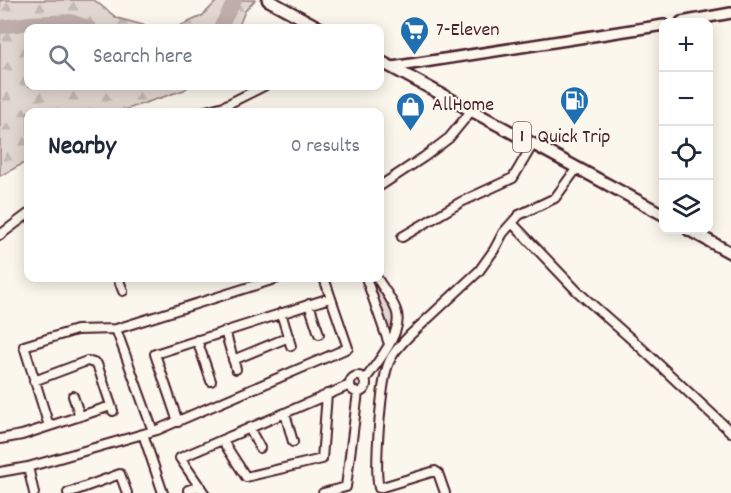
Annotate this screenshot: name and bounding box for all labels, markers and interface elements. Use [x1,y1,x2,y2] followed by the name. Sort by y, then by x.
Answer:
[399,15,431,57] supermarket icon: 7-Eleven
[436,17,500,45] place label: 7-Eleven
[659,18,713,234] map controls
[659,18,713,72] button: +
[24,24,384,90] search box
[45,41,78,74] icon: search
[93,42,192,73] text: Search here
[659,72,713,126] button: −
[558,84,590,126] fuel station icon: Quick Trip
[395,90,427,132] shop icon: AllHome
[432,92,494,120] place label: AllHome
[513,122,531,152] road number: 1
[537,124,611,152] place label: Quick Trip
[659,126,713,180] button: locate
[48,129,116,166] text: Nearby
[291,133,360,161] text: 0 results
[659,180,713,234] button: layers

